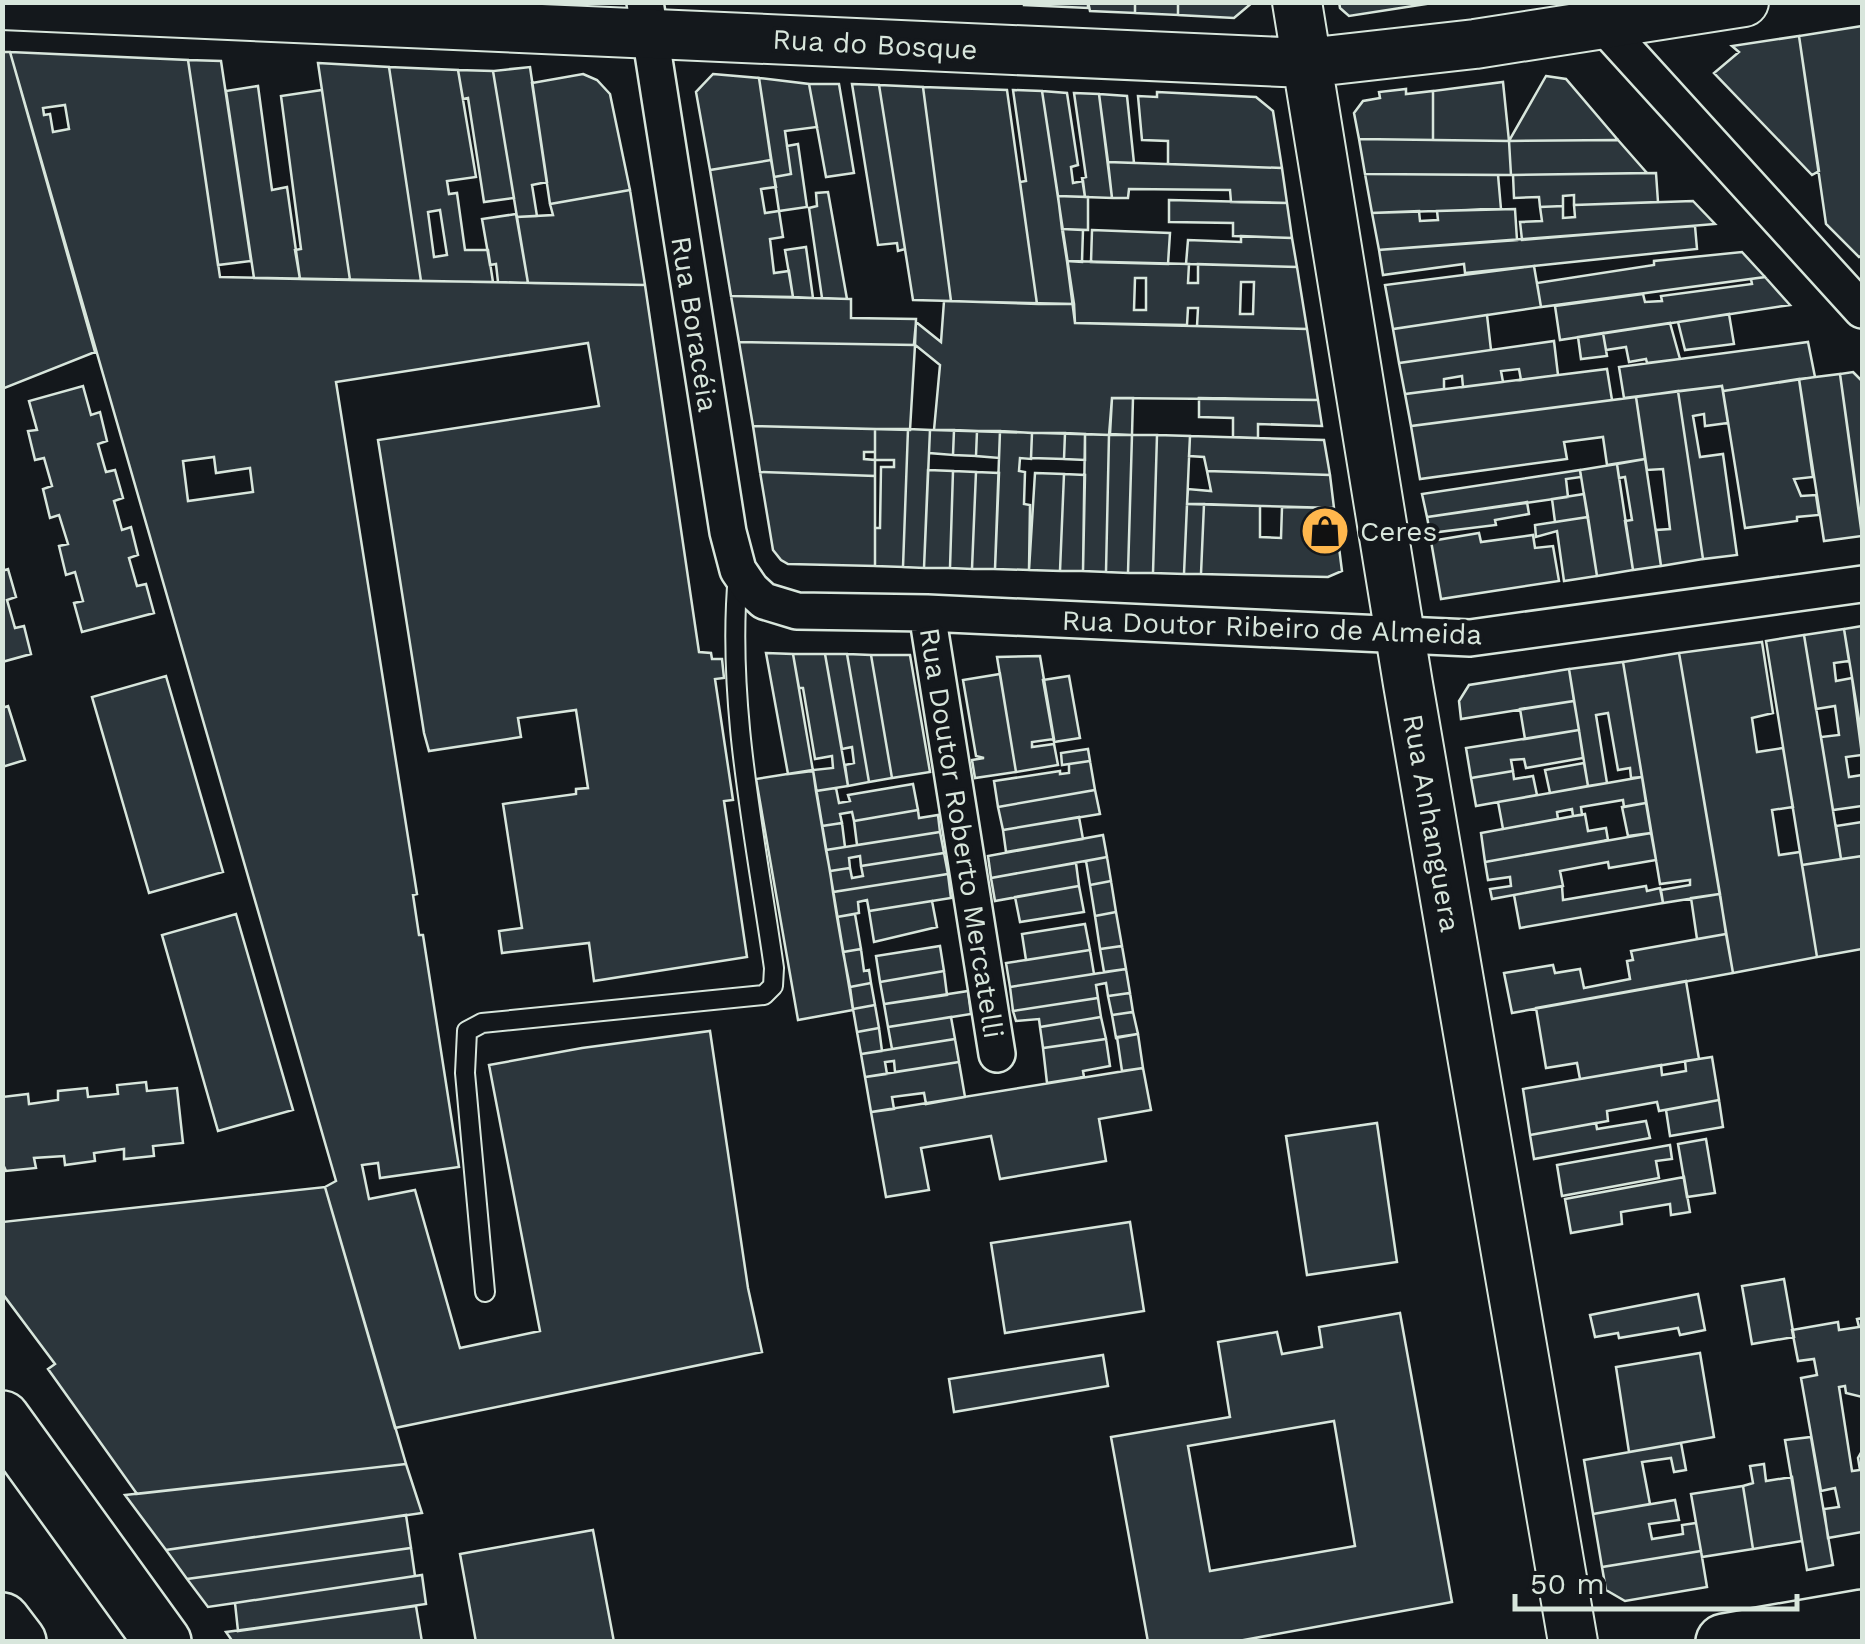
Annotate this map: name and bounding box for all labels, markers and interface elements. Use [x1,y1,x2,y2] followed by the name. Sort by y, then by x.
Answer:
[772,23,978,66] street label: Rua do Bosque
[664,234,725,414] street label: Rua Boracéia
[1299,505,1351,557] shop icon: Ceres
[1360,515,1437,548] place label: Ceres
[1061,604,1483,651] street label: Rua Doutor Ribeiro de Almeida
[913,626,1010,1041] street label: Rua Doutor Roberto Mercatelli
[1396,712,1467,935] street label: Rua Anhanguera
[1515,1549,1798,1611] scale bar
[1530,1566,1605,1601] text: 50 m

